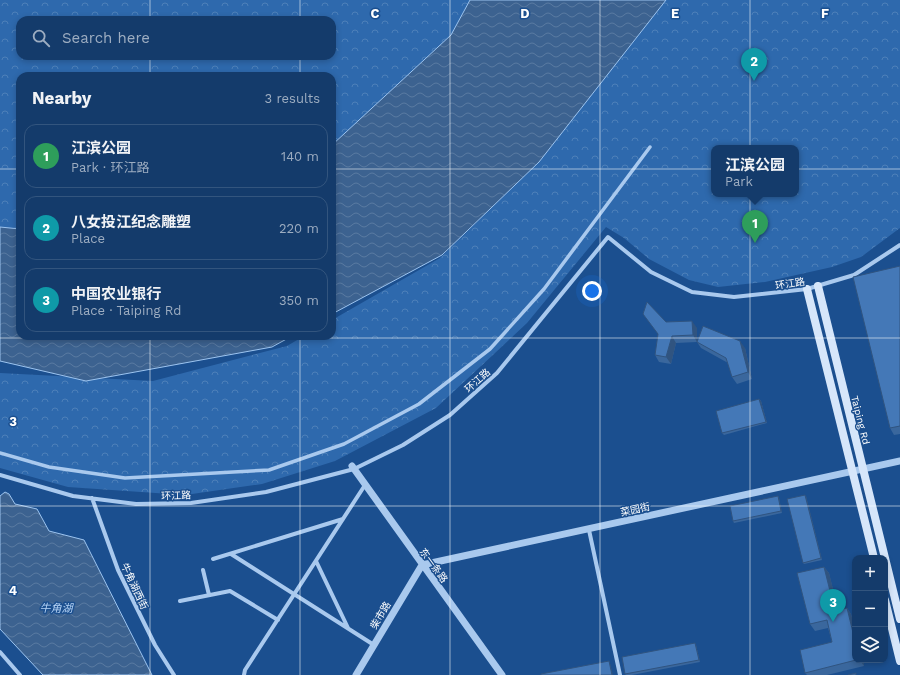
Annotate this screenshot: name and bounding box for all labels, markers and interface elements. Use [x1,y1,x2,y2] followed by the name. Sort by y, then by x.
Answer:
[371,6,380,21] text: C
[520,6,530,21] text: D
[671,6,679,21] text: E
[821,6,829,21] text: F
[16,16,336,60] search box
[30,27,52,49] icon: search
[62,29,150,47] text: Search here
[741,48,767,81] pin: 2
[32,88,91,108] text: Nearby
[265,91,320,106] text: 3 results
[71,139,131,157] text: 江滨公园
[711,145,799,197] popup
[43,149,49,164] text: 1
[281,149,319,164] text: 140 m
[725,156,785,174] text: 江滨公园
[71,160,149,175] text: Park · 环江路
[725,174,753,189] text: Park
[742,210,768,243] pin: 1
[71,213,191,231] text: 八女投江纪念雕塑
[42,221,50,236] text: 2
[279,221,319,236] text: 220 m
[71,231,105,246] text: Place
[774,276,806,291] street label: 环江路
[582,281,602,301] your location
[71,285,161,303] text: 中国农业银行
[42,293,50,308] text: 3
[279,293,319,308] text: 350 m
[71,303,181,318] text: Place · Taiping Rd
[463,366,492,394] street label: 环江路
[849,395,872,446] street label: Taiping Rd
[9,414,17,429] text: 3
[161,489,191,502] street label: 环江路
[619,501,651,518] street label: 菜园街
[417,546,450,585] street label: 东一条路
[852,555,888,663] map controls
[852,555,888,591] button: +
[119,561,150,611] street label: 牛角湖西街
[9,583,18,598] text: 4
[820,589,846,622] pin: 3
[852,591,888,627] button: −
[368,600,393,631] street label: 柴市路
[40,602,74,615] water label: 牛角湖
[852,627,888,663] button: layers

